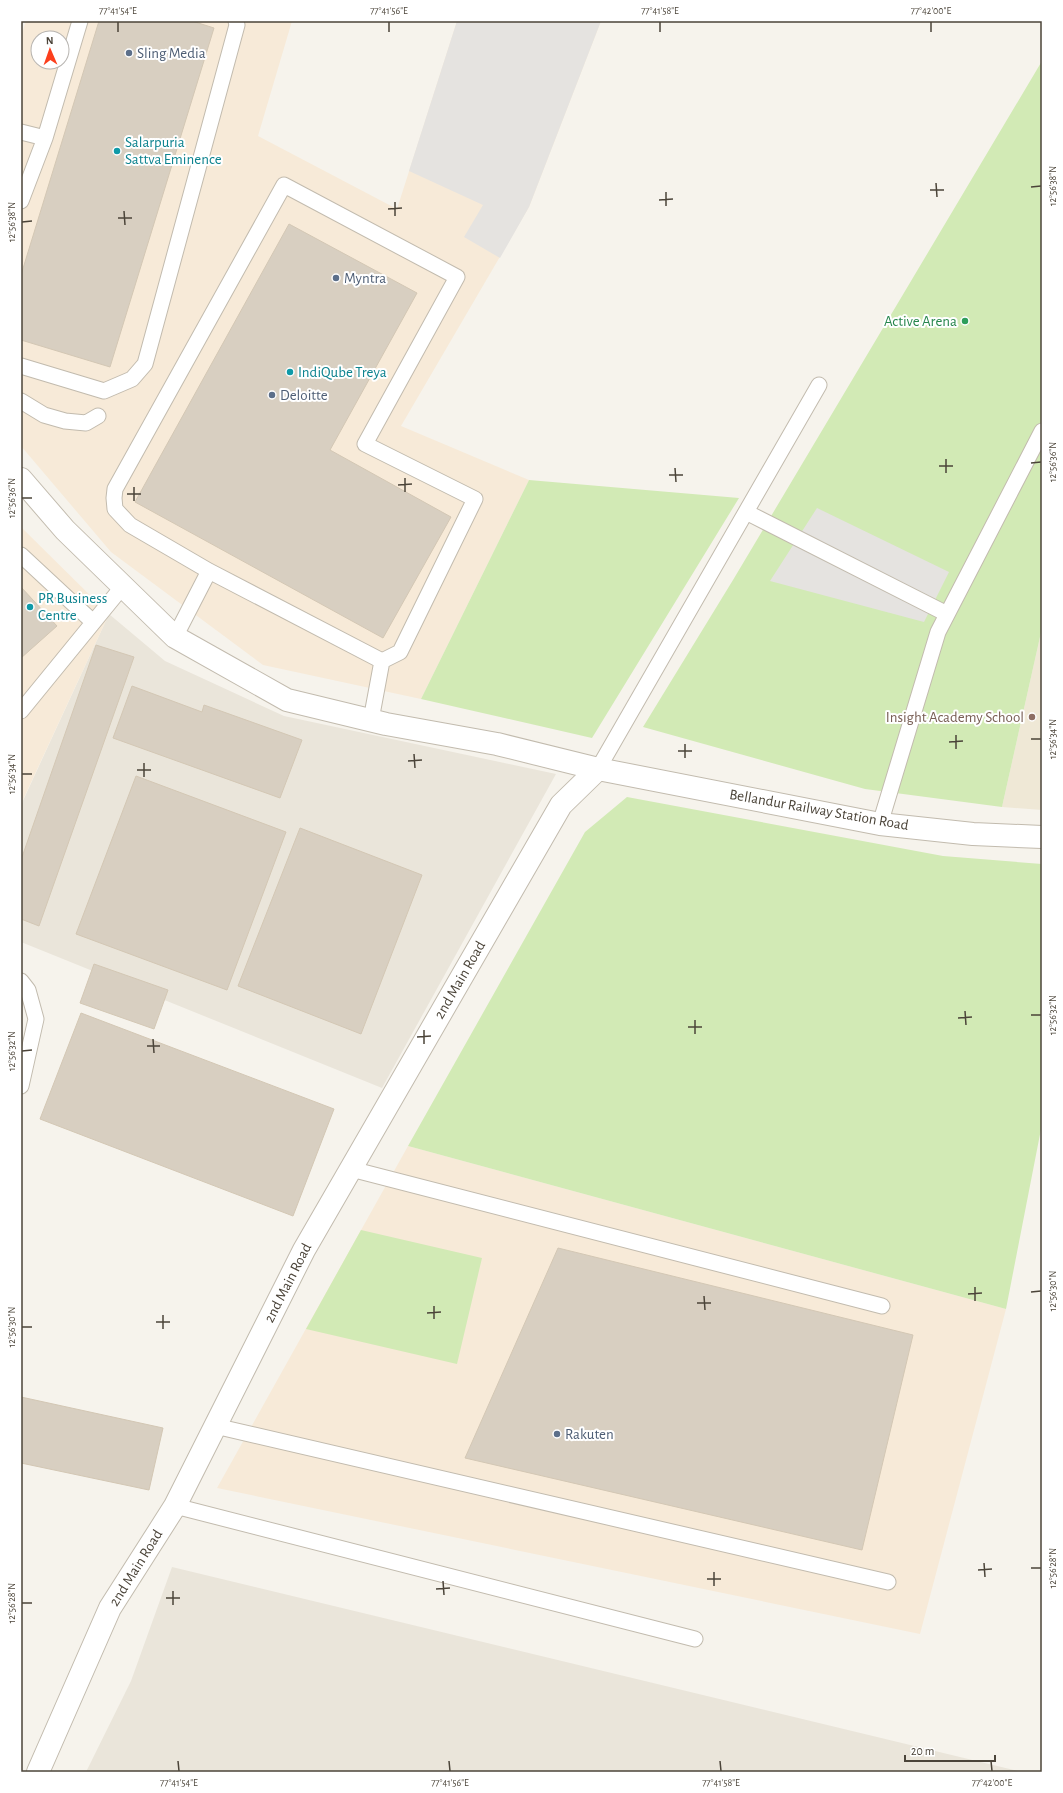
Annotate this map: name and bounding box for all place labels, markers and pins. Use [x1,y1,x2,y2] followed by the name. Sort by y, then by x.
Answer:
[137,46,206,61] place label: Sling Media
[124,48,134,58] marker: Sling Media
[125,135,222,167] place label: Salarpuria Sattva Eminence
[112,146,122,156] marker: Salarpuria Sattva Eminence
[344,271,386,286] place label: Myntra
[331,273,341,283] marker: Myntra
[884,314,957,329] place label: Active Arena
[960,316,970,326] marker: Active Arena
[298,365,387,380] place label: IndiQube Treya
[285,367,295,377] marker: IndiQube Treya
[280,388,328,403] place label: Deloitte
[267,390,277,400] marker: Deloitte
[38,591,107,623] place label: PR Business Centre
[25,602,35,612] marker: PR Business Centre
[886,710,1024,725] place label: Insight Academy School
[1027,712,1037,722] marker: Insight Academy School
[565,1427,614,1442] place label: Rakuten
[552,1429,562,1439] marker: Rakuten

